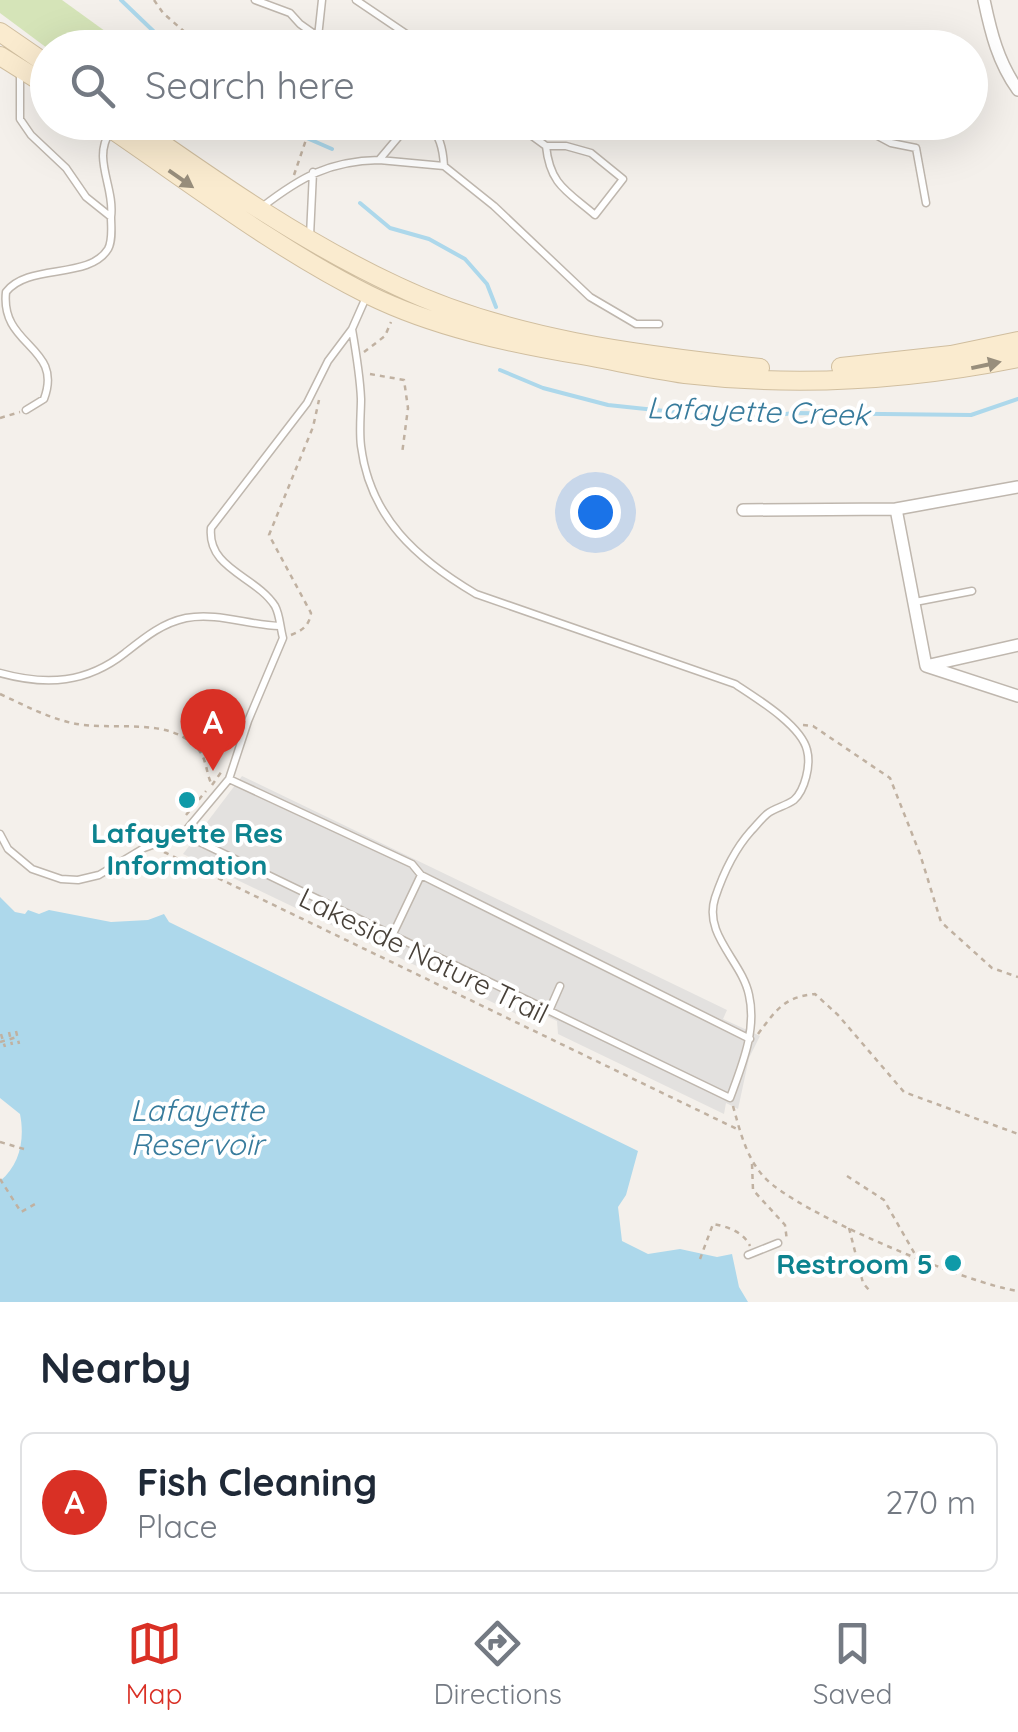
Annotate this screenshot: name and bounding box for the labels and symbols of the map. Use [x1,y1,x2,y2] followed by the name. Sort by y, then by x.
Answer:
[168,168,194,188] one-way arrow
[970,356,1001,372] one-way arrow
[646,388,873,434] water label: Lafayette Creek
[570,487,621,538] your location
[180,688,246,771] pin: A
[176,789,198,811] marker: Lafayette Res Information
[91,815,283,882] place label: Lafayette Res Information
[294,879,554,1031] street label: Lakeside Nature Trail
[130,1091,267,1163] water label: Lafayette Reservoir
[776,1246,933,1281] place label: Restroom 5
[942,1252,964,1274] marker: Restroom 5

